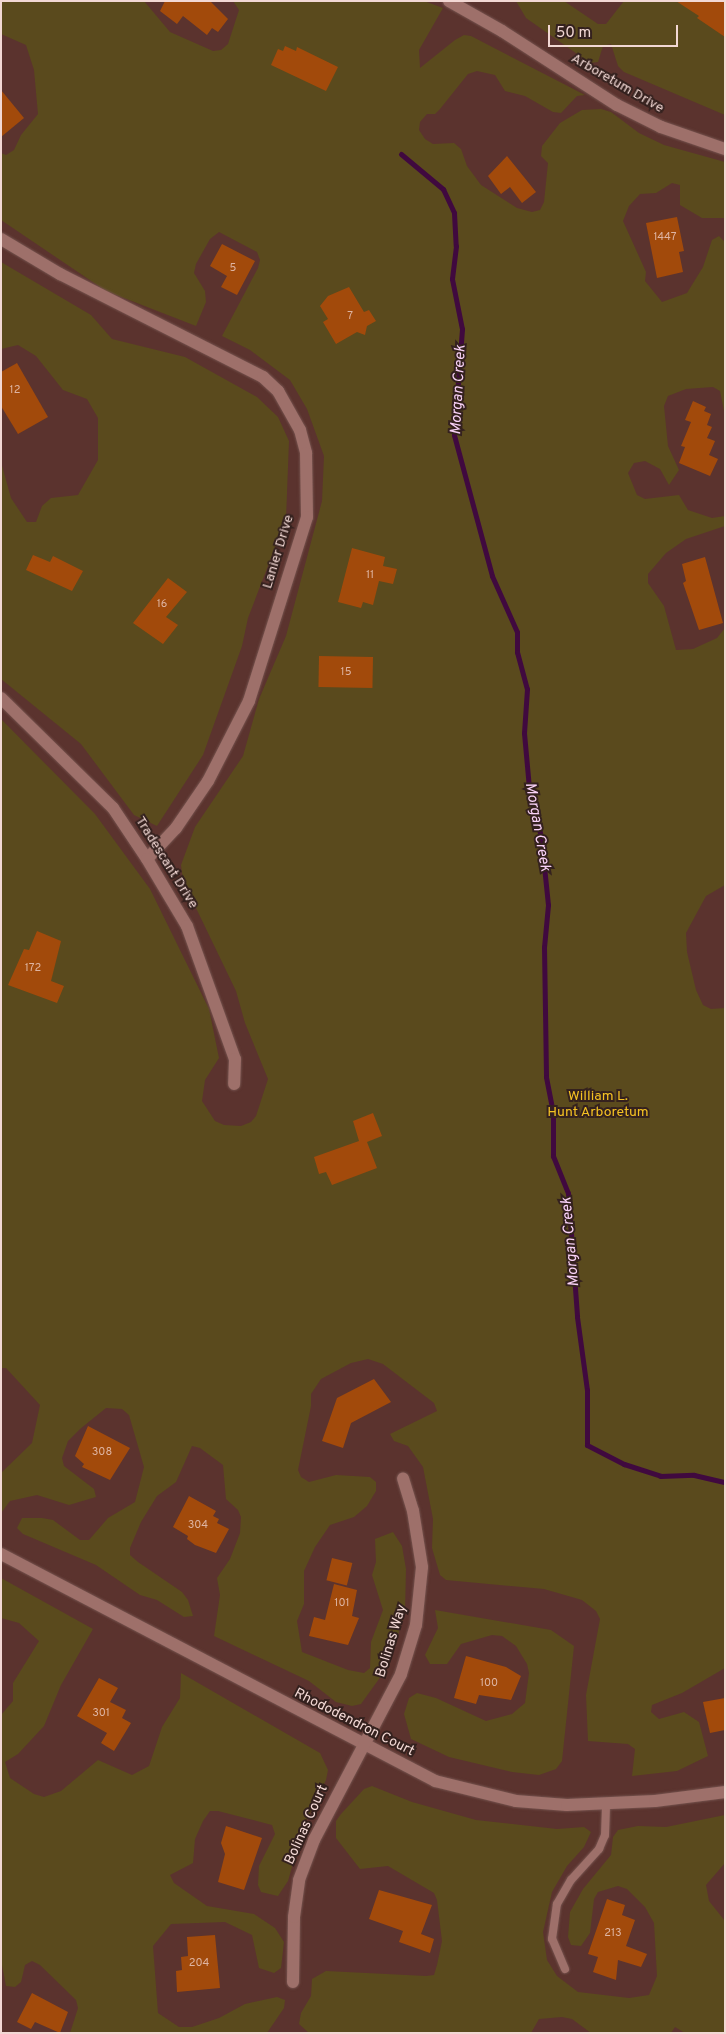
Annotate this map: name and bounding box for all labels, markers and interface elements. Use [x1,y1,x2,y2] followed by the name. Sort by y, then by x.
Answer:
[551,15,681,47] scale bar
[556,24,591,43] text: 50 m
[568,51,666,117] street label: Arboretum Drive
[653,230,677,244] house number: 1447
[230,261,236,275] house number: 5
[347,309,353,323] house number: 7
[448,345,470,435] water label: Morgan Creek
[10,383,20,397] house number: 12
[260,513,298,591] street label: Lanier Drive
[366,568,374,582] house number: 11
[157,597,167,611] house number: 16
[341,665,351,679] house number: 15
[520,781,554,873] water label: Morgan Creek
[131,814,201,912] street label: Tradescant Drive
[25,961,41,975] house number: 172
[547,1089,649,1122] park label: William L. Hunt Arboretum
[558,1196,584,1288] water label: Morgan Creek
[92,1445,112,1459] house number: 308
[188,1518,208,1532] house number: 304
[334,1596,350,1610] house number: 101
[373,1602,411,1680] street label: Bolinas Way
[480,1676,498,1690] house number: 100
[291,1685,417,1761] street label: Rhododendron Court
[92,1706,110,1720] house number: 301
[282,1783,332,1867] street label: Bolinas Court
[604,1926,622,1940] house number: 213
[189,1956,209,1970] house number: 204

